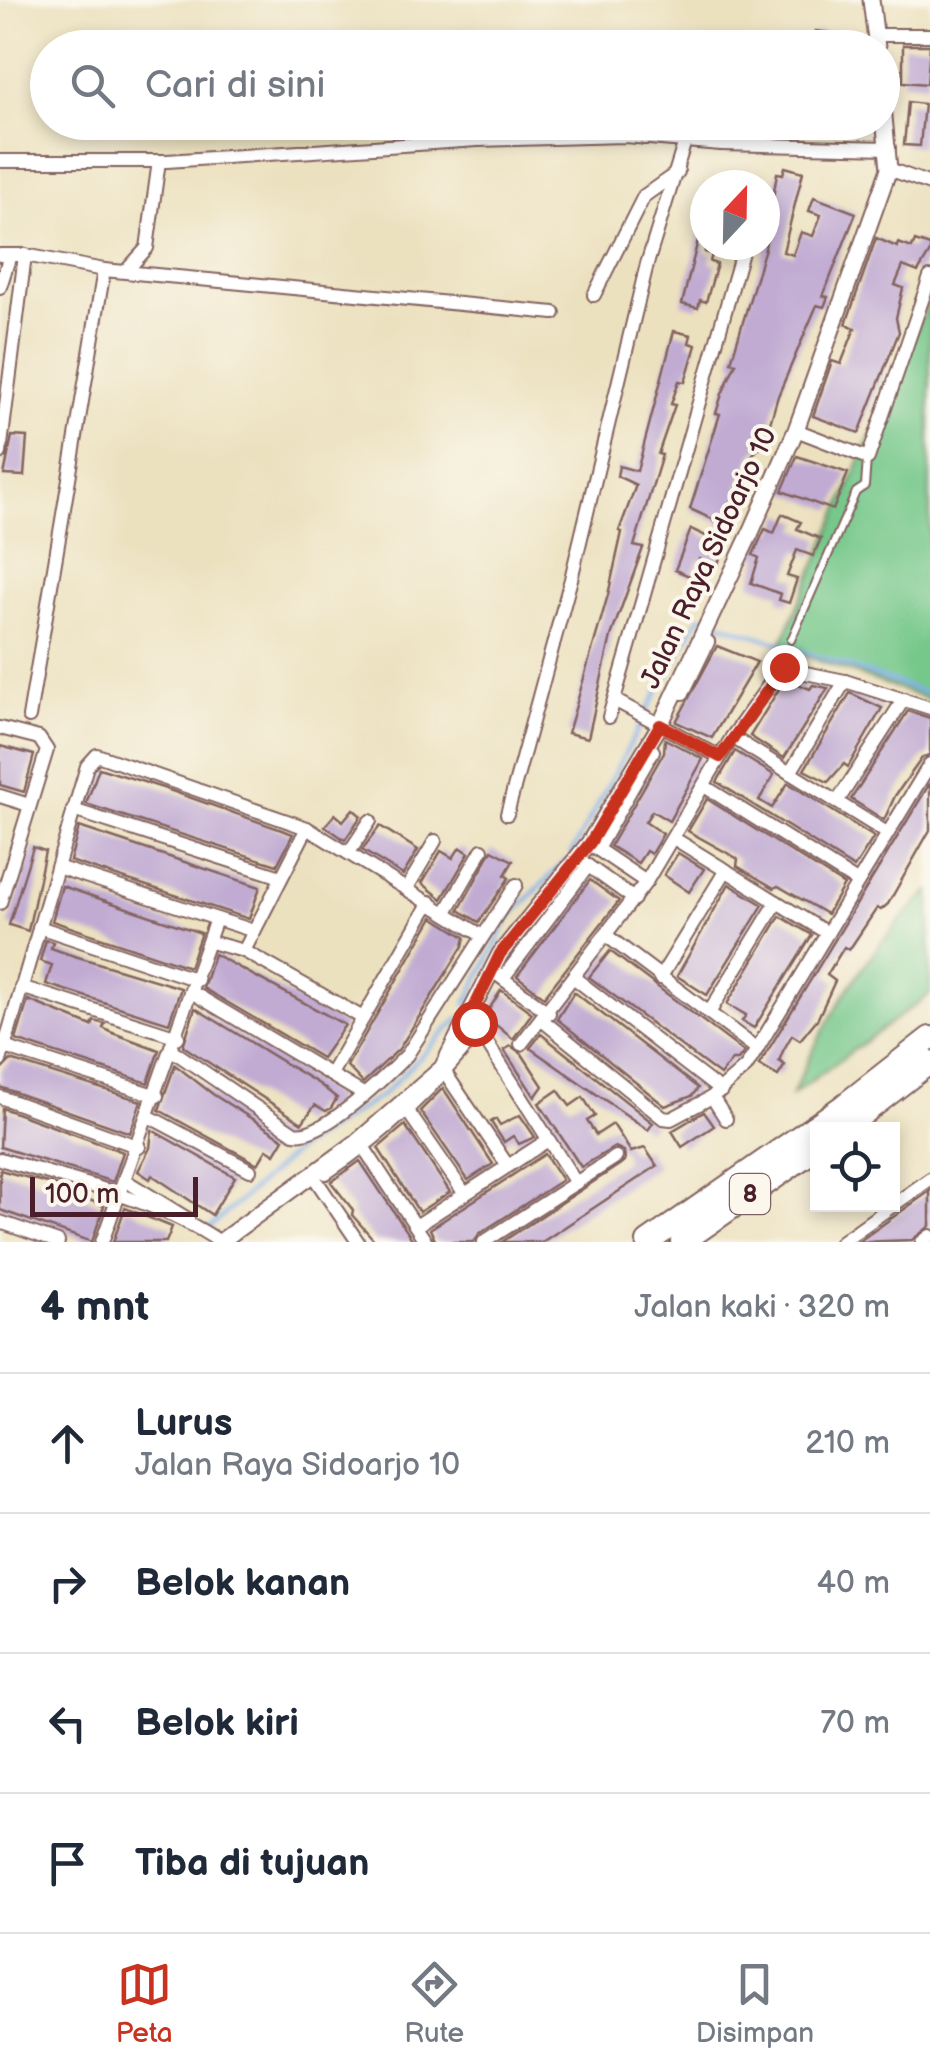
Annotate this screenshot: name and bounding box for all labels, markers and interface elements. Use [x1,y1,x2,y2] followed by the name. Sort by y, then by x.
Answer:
[30,30,900,140] search box
[65,58,120,113] icon: search
[145,63,325,108] text: Cari di sini
[690,170,780,260] north arrow
[634,422,784,694] street label: Jalan Raya Sidoarjo 10
[762,645,808,691] route end
[452,1001,498,1047] route start
[810,1122,900,1212] map controls
[810,1122,900,1212] button: locate
[30,1172,198,1216] scale bar
[730,1174,770,1214] road number: 8
[45,1178,119,1211] text: 100 m
[40,1282,149,1333] text: 4 mnt
[634,1288,890,1327] text: Jalan kaki · 320 m
[135,1401,233,1446] text: Lurus
[40,1416,95,1471] icon: ahead
[805,1424,890,1463] text: 210 m
[135,1446,460,1485] text: Jalan Raya Sidoarjo 10
[40,1556,95,1611] icon: right
[135,1561,350,1606] text: Belok kanan
[817,1564,890,1603] text: 40 m
[40,1696,95,1751] icon: left
[135,1701,299,1746] text: Belok kiri
[820,1704,890,1743] text: 70 m
[40,1836,95,1891] icon: arrive
[135,1841,369,1886] text: Tiba di tujuan
[116,1957,173,2050] tab: Peta
[404,1957,464,2050] tab: Rute
[696,1957,814,2050] tab: Disimpan

